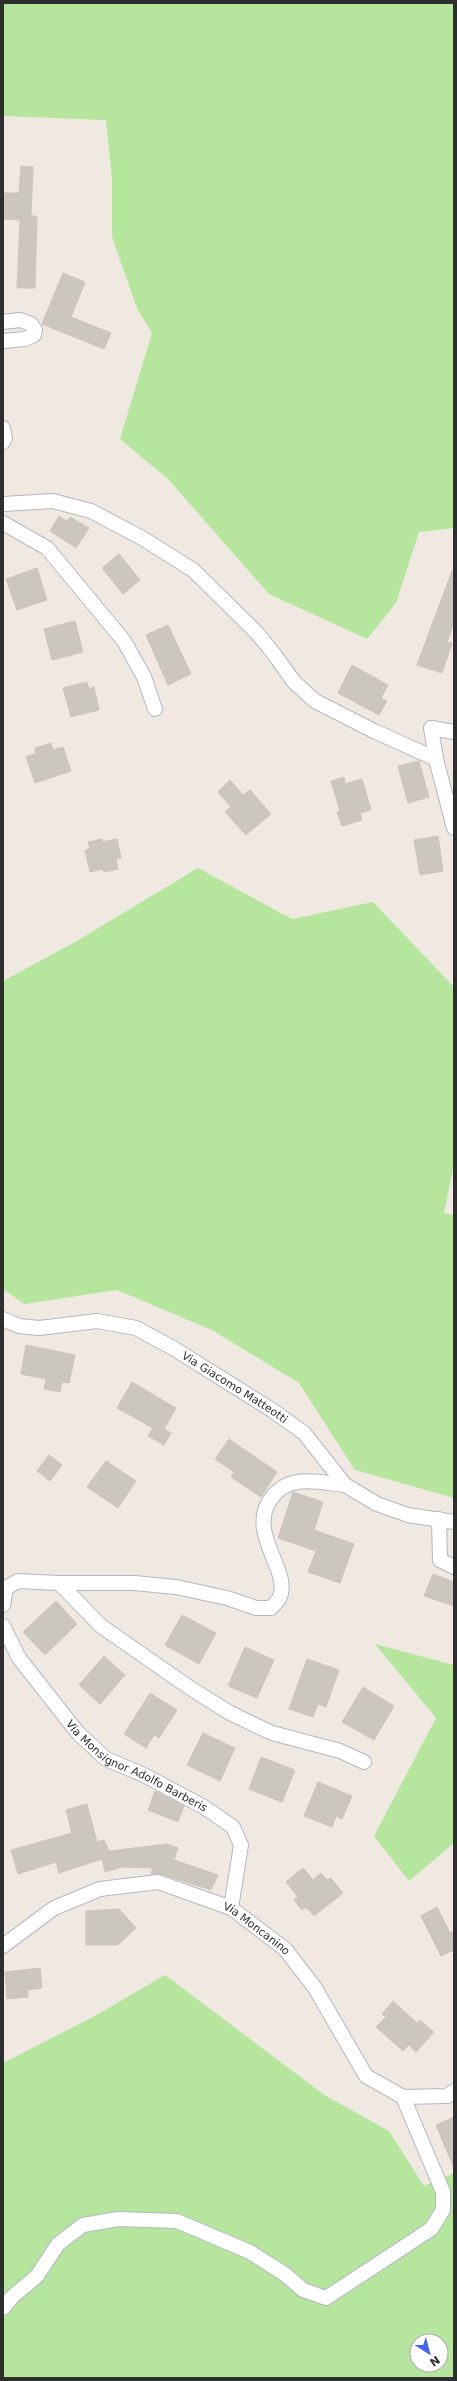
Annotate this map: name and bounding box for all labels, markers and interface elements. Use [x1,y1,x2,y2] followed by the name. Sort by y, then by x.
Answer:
[180,1349,290,1426] street label: Via Giacomo Matteotti
[64,1717,210,1814] street label: Via Monsignor Adolfo Barberis
[222,1899,293,1957] street label: Via Moncanino
[409,2333,449,2373] north arrow
[427,2353,442,2369] text: N

